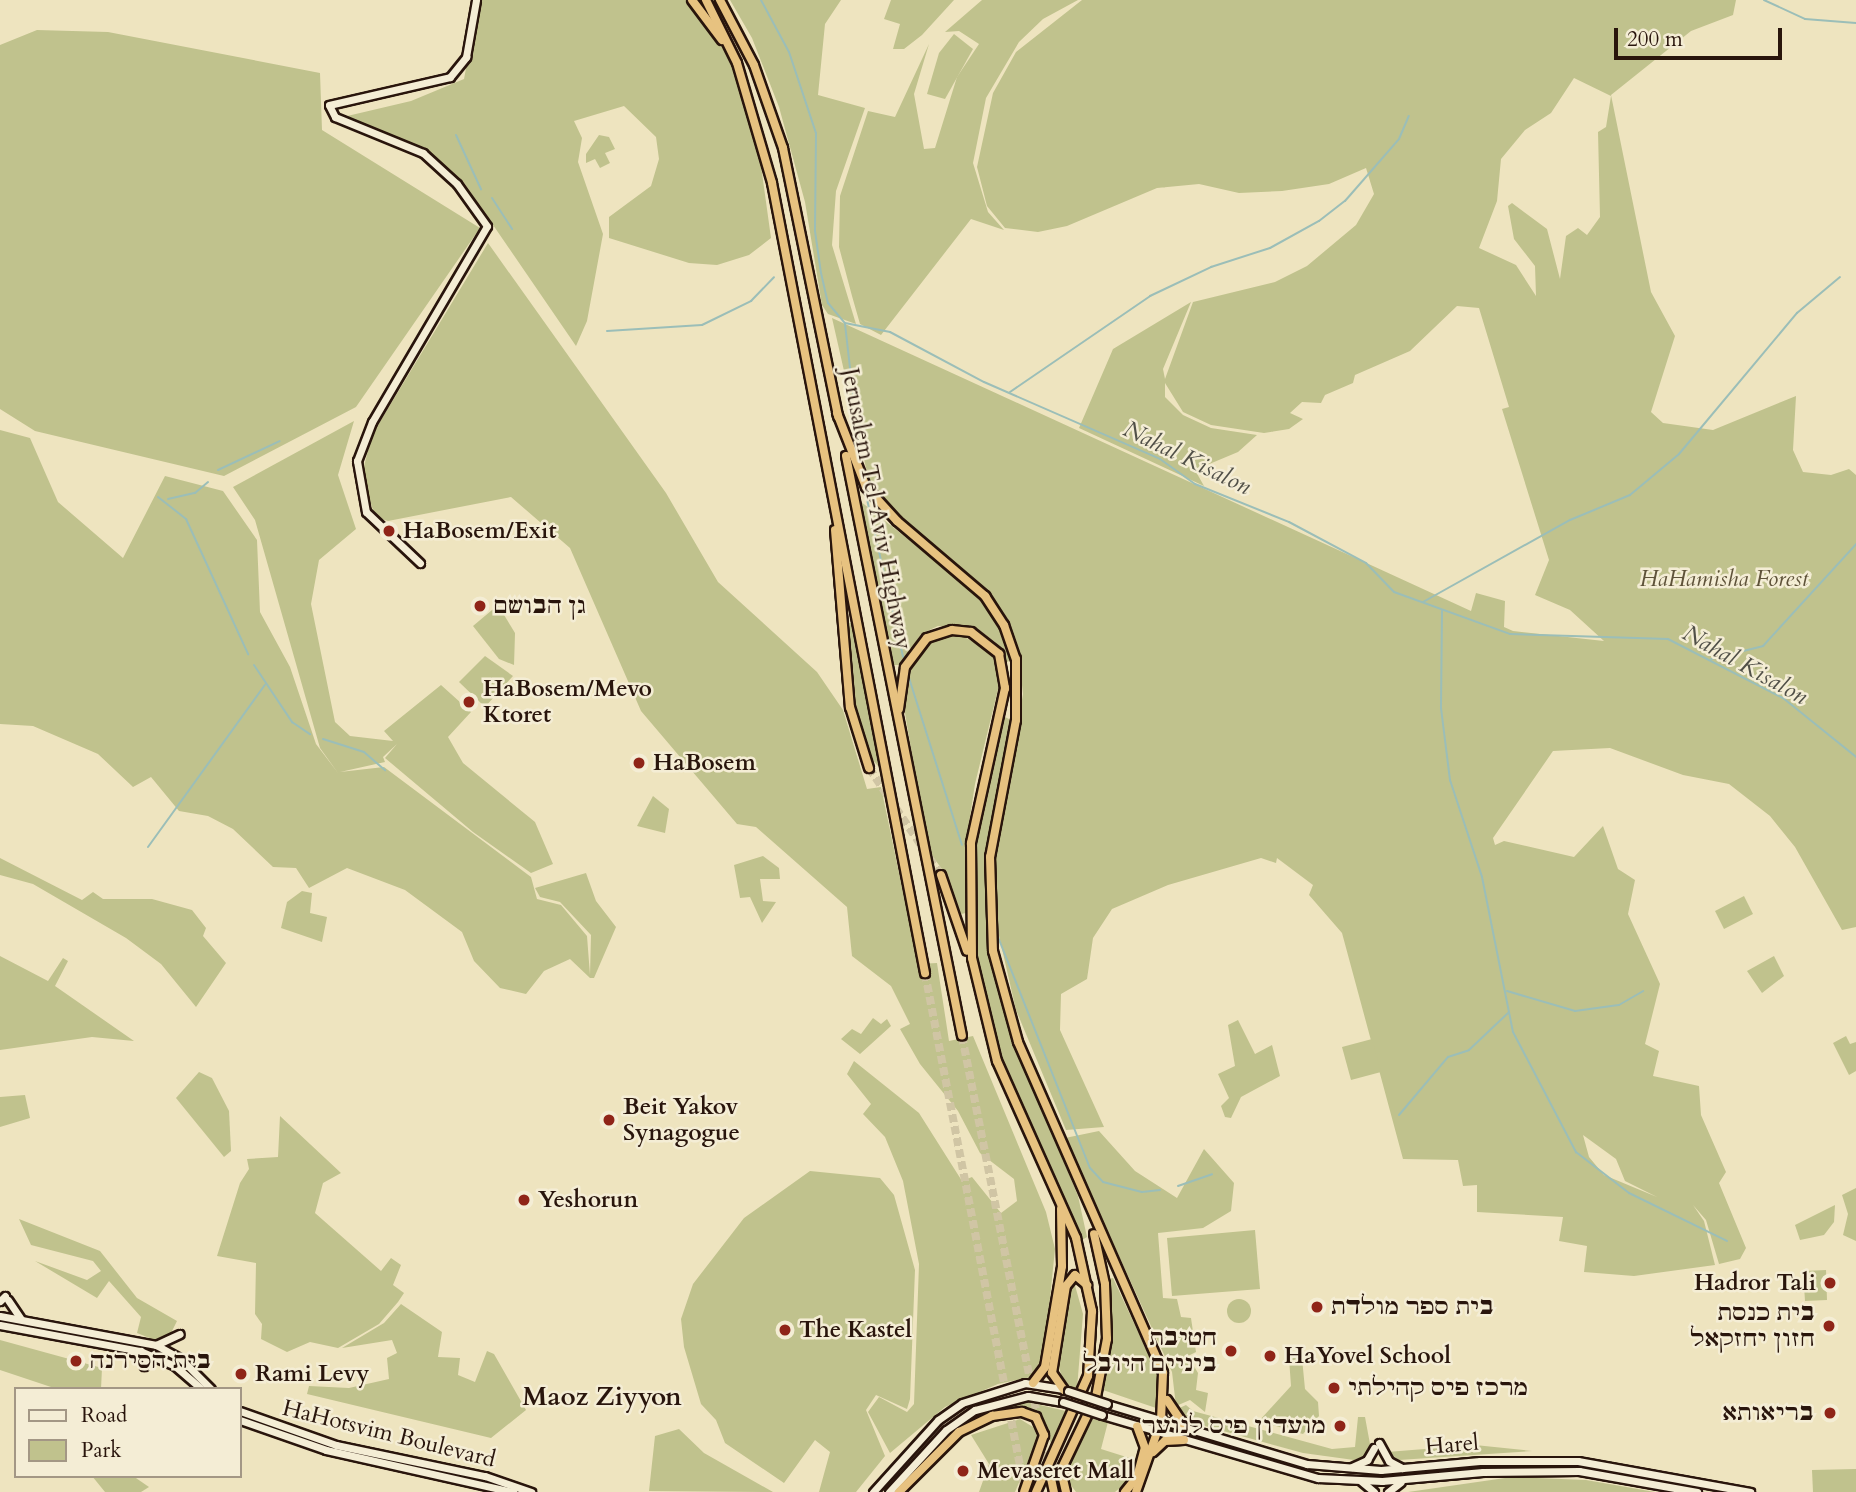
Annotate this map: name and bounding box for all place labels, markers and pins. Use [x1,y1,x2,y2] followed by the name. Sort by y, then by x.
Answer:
[403,517,557,545] place label: HaBosem/Exit
[381,523,397,539] marker: HaBosem/Exit
[494,592,586,620] place label: גן הבושם
[472,598,488,614] marker: גן הבושם
[483,675,652,729] place label: HaBosem/Mevo Ktoret
[461,694,477,710] marker: HaBosem/Mevo Ktoret
[653,749,756,777] place label: HaBosem
[631,755,647,771] marker: HaBosem
[623,1093,740,1147] place label: Beit Yakov Synagogue
[601,1112,617,1128] marker: Beit Yakov Synagogue
[538,1186,638,1214] place label: Yeshorun
[516,1192,532,1208] marker: Yeshorun
[1694,1269,1816,1297] place label: Hadror Tali
[1822,1275,1838,1291] marker: Hadror Tali
[1331,1293,1494,1321] place label: בית ספר מולדת
[1309,1299,1325,1315] marker: בית ספר מולדת
[1690,1299,1815,1353] place label: בית כנסת חזון יחזקאל
[799,1316,912,1344] place label: The Kastel
[1821,1318,1837,1334] marker: בית כנסת חזון יחזקאל
[777,1322,793,1338] marker: The Kastel
[1083,1324,1217,1378] place label: חטיבת ביניים היובל
[1284,1342,1451,1370] place label: HaYovel School
[1223,1343,1239,1359] marker: חטיבת ביניים היובל
[90,1347,211,1375] place label: בית הסירנה
[1262,1348,1278,1364] marker: HaYovel School
[68,1353,84,1369] marker: בית הסירנה
[255,1360,369,1388] place label: Rami Levy
[233,1366,249,1382] marker: Rami Levy
[1348,1374,1528,1402] place label: מרכז פיס קהילתי
[1326,1380,1342,1396] marker: מרכז פיס קהילתי
[1722,1399,1814,1427] place label: בריאותא
[1820,1403,1840,1423] marker: בריאותא
[1142,1412,1326,1440] place label: מועדון פיס לנוער
[1332,1418,1348,1434] marker: מועדון פיס לנוער
[977,1457,1134,1485] place label: Mevaseret Mall
[955,1463,971,1479] marker: Mevaseret Mall

